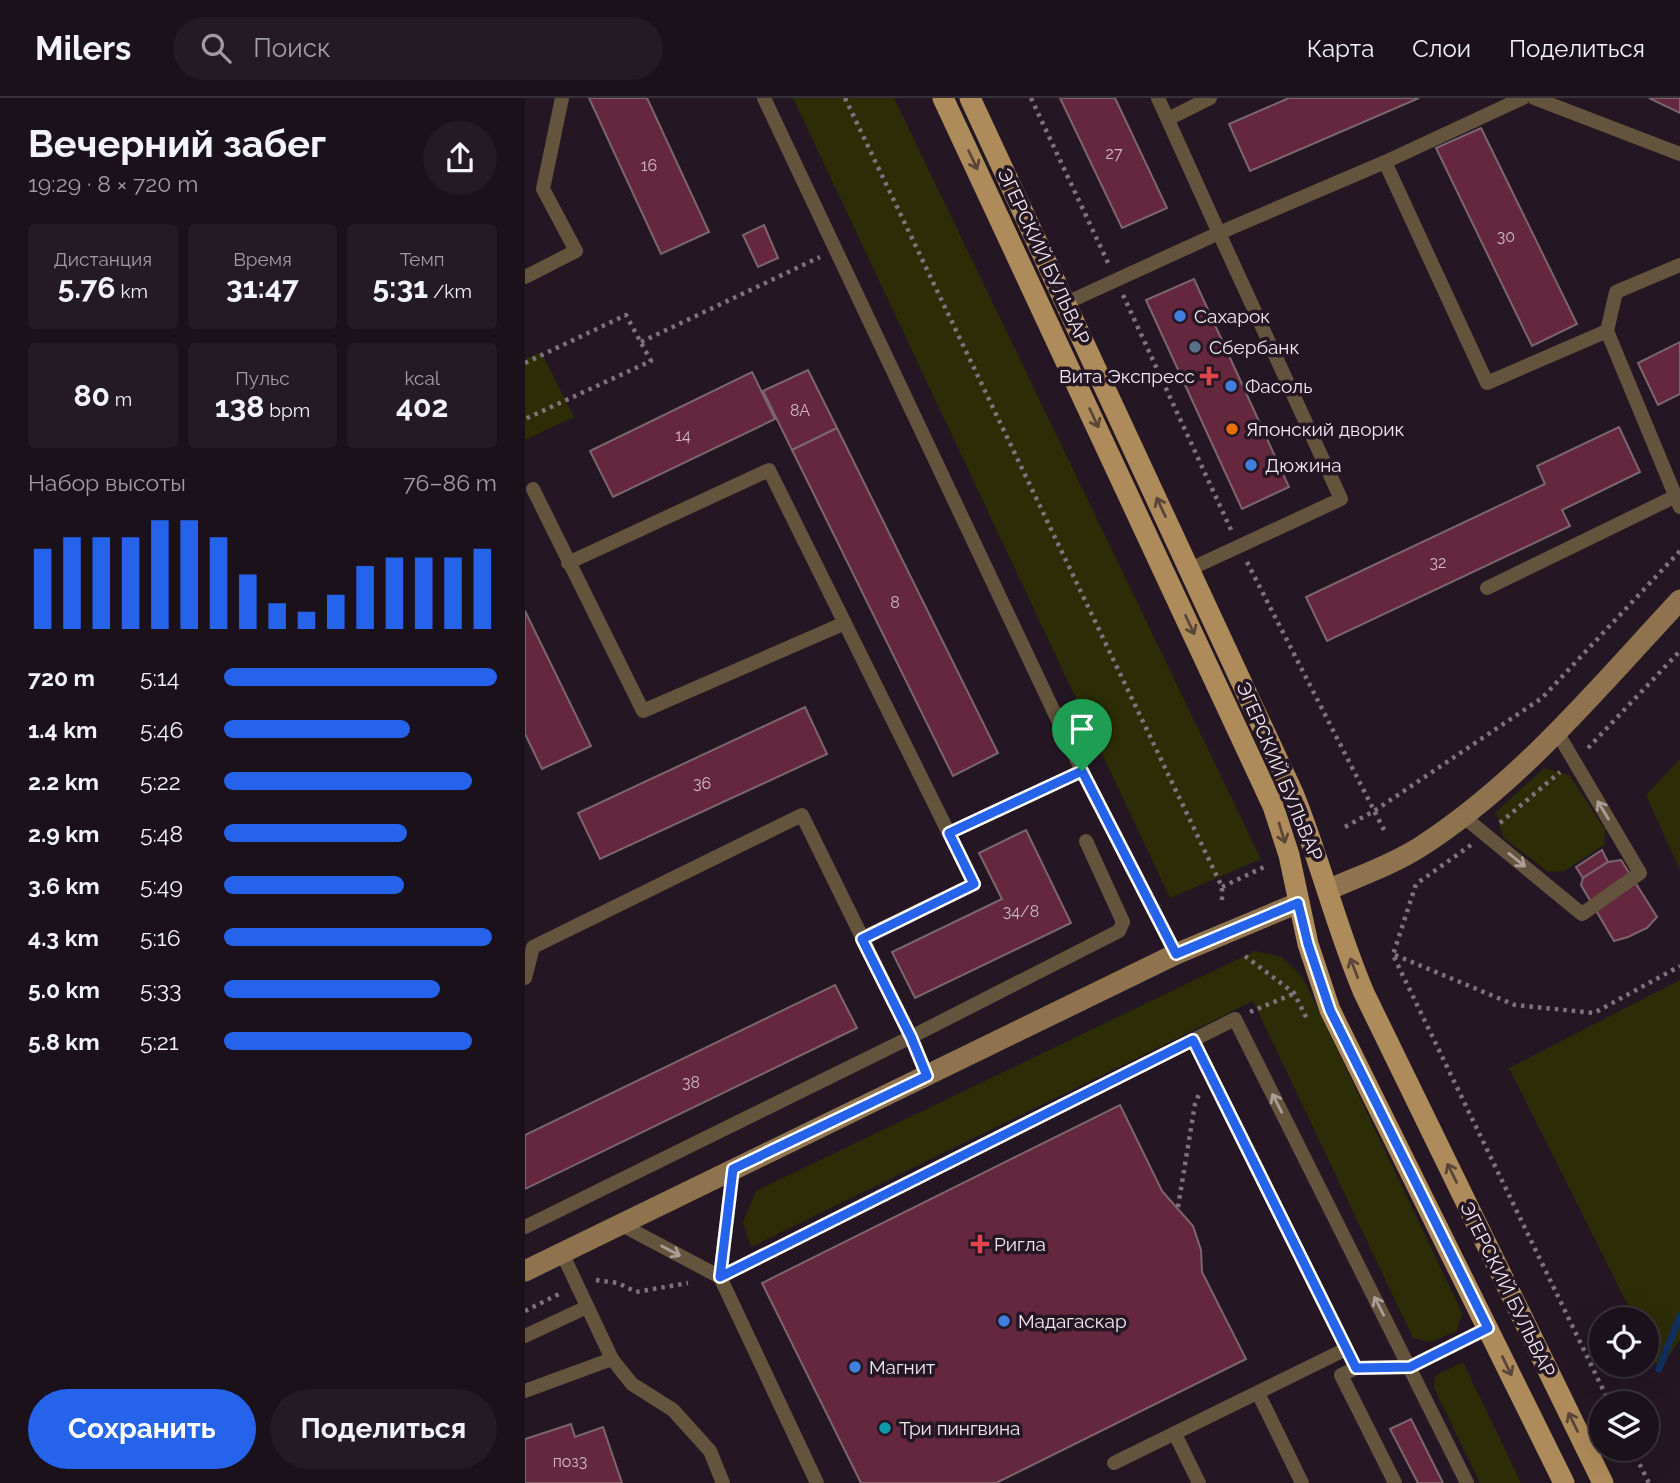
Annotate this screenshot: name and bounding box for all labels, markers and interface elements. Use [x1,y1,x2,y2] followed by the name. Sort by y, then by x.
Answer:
[173,17,663,80] search box
[35,29,131,68] text: Milers
[197,29,235,67] icon: search
[253,33,331,63] text: Поиск
[1307,34,1374,63] text: Карта
[1412,34,1471,63] text: Слои
[1509,34,1645,63] text: Поделиться
[28,121,326,166] text: Вечерний забег
[423,121,497,195] button: share
[1106,144,1123,163] house number: 27
[966,149,980,170] one-way arrow
[641,156,657,175] house number: 16
[993,164,1095,348] street label: ЭГЕРСКИЙ БУЛЬВАР
[28,170,198,197] text: 19:29 · 8 × 720 m
[1497,227,1515,246] house number: 30
[54,248,152,270] text: Дистанция
[233,248,292,270] text: Время
[400,248,445,270] text: Темп
[58,270,116,305] text: 5.76
[226,270,299,305] text: 31:47
[372,270,428,305] text: 5:31
[116,280,148,302] text: km
[428,280,472,302] text: /km
[1194,305,1270,327] place label: Сахарок
[1172,308,1188,324] marker: Сахарок
[1209,336,1299,358] place label: Сбербанк
[1187,339,1203,355] marker: Сбербанк
[1059,365,1195,387] place label: Вита Экспресс
[235,367,290,389] text: Пульс
[404,367,440,389] text: kcal
[1201,368,1217,384] marker: Вита Экспресс
[1245,375,1312,397] place label: Фасоль
[73,378,110,413] text: 80
[1223,378,1239,394] marker: Фасоль
[110,388,132,410] text: m
[215,389,264,424] text: 138
[396,389,448,424] text: 402
[264,399,310,421] text: bpm
[790,401,810,420] house number: 8А
[1088,407,1101,429] one-way arrow
[1246,418,1405,440] place label: Японский дворик
[1224,421,1240,437] marker: Японский дворик
[675,426,691,445] house number: 14
[1265,454,1342,476] place label: Дюжина
[1243,457,1259,473] marker: Дюжина
[28,469,186,496] text: Набор высоты
[403,469,497,496] text: 76–86 m
[1154,497,1167,518] one-way arrow
[1430,553,1446,572] house number: 32
[890,593,900,612] house number: 8
[1183,614,1197,635] one-way arrow
[28,664,95,691] text: 720 m
[140,664,179,691] text: 5:14
[1232,678,1328,864] street label: ЭГЕРСКИЙ БУЛЬВАР
[1052,699,1112,771] pin
[1063,710,1101,748] icon: arrive
[28,716,97,743] text: 1.4 km
[140,716,183,743] text: 5:46
[28,768,99,795] text: 2.2 km
[140,768,181,795] text: 5:22
[693,774,711,793] house number: 36
[1596,801,1610,821] one-way arrow
[28,820,99,847] text: 2.9 km
[140,820,183,847] text: 5:48
[1276,821,1289,843] one-way arrow
[1507,852,1525,868] one-way arrow
[28,872,100,899] text: 3.6 km
[140,872,183,899] text: 5:49
[1003,902,1039,921] house number: 34/8
[28,924,99,951] text: 4.3 km
[140,924,181,951] text: 5:16
[1346,958,1359,980] one-way arrow
[28,976,100,1003] text: 5.0 km
[140,976,181,1003] text: 5:33
[28,1028,100,1055] text: 5.8 km
[140,1028,179,1055] text: 5:21
[682,1073,700,1092] house number: 38
[1269,1093,1283,1114] one-way arrow
[1445,1163,1458,1184] one-way arrow
[1456,1198,1560,1380] street label: ЭГЕРСКИЙ БУЛЬВАР
[994,1233,1046,1255] place label: Ригла
[972,1236,988,1252] marker: Ригла
[660,1244,681,1258] one-way arrow
[1372,1296,1386,1317] one-way arrow
[1589,1307,1659,1461] map controls
[1589,1307,1659,1377] button: locate
[1018,1310,1127,1332] place label: Мадагаскар
[996,1313,1012,1329] marker: Мадагаскар
[1500,1355,1514,1376] one-way arrow
[869,1356,935,1378] place label: Магнит
[847,1359,863,1375] marker: Магнит
[28,1389,256,1469] button: Сохранить
[270,1389,497,1469] button: Поделиться
[1589,1391,1659,1461] button: layers
[1566,1412,1580,1433] one-way arrow
[899,1417,1020,1439] place label: Три пингвина
[877,1420,893,1436] marker: Три пингвина
[553,1452,587,1471] house number: поз3

